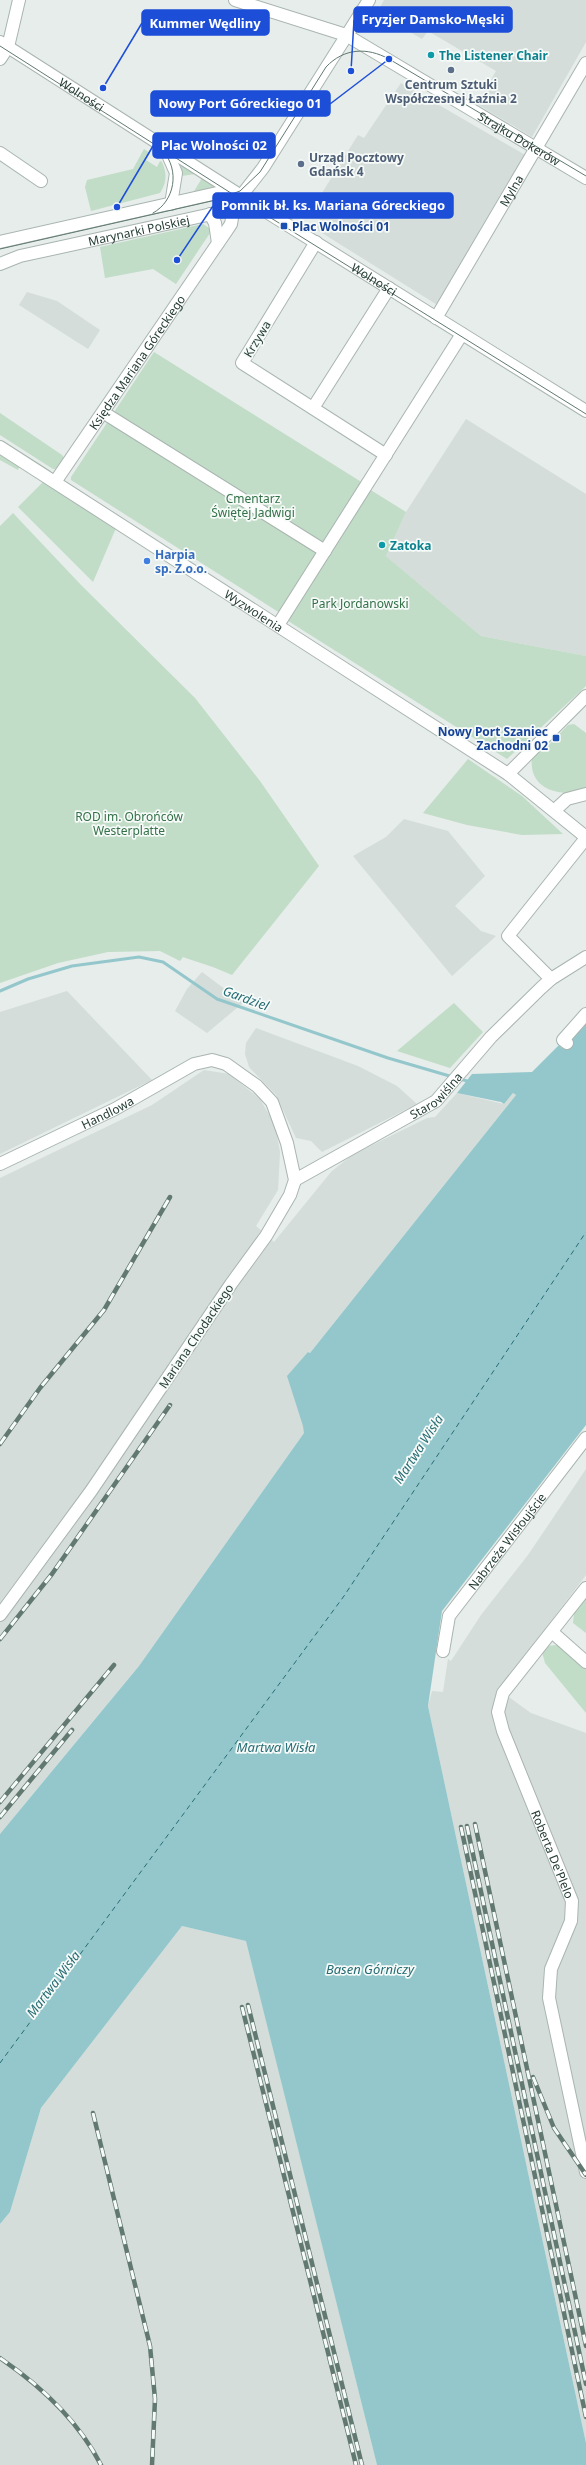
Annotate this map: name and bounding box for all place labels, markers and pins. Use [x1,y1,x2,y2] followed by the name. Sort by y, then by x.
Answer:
[354,7,512,32] callout: Fryzjer Damsko-Męski
[142,10,269,35] callout: Kummer Wędliny
[439,47,548,64] place label: The Listener Chair
[426,50,436,60] marker: The Listener Chair
[446,65,456,75] marker: Centrum Sztuki Współczesnej Łaźnia 2
[385,76,517,107] place label: Centrum Sztuki Współczesnej Łaźnia 2
[151,91,330,116] callout: Nowy Port Góreckiego 01
[153,133,275,158] callout: Plac Wolności 02
[309,149,404,180] place label: Urząd Pocztowy Gdańsk 4
[296,159,306,169] marker: Urząd Pocztowy Gdańsk 4
[213,193,453,218] callout: Pomnik bł. ks. Mariana Góreckiego
[292,218,390,235] place label: Plac Wolności 01
[279,221,289,231] marker: Plac Wolności 01
[390,537,431,554] place label: Zatoka
[377,540,387,550] marker: Zatoka
[155,546,207,577] place label: Harpia sp. Z.o.o.
[142,556,152,566] marker: Harpia sp. Z.o.o.
[438,723,548,754] place label: Nowy Port Szaniec Zachodni 02
[551,733,561,743] marker: Nowy Port Szaniec Zachodni 02

